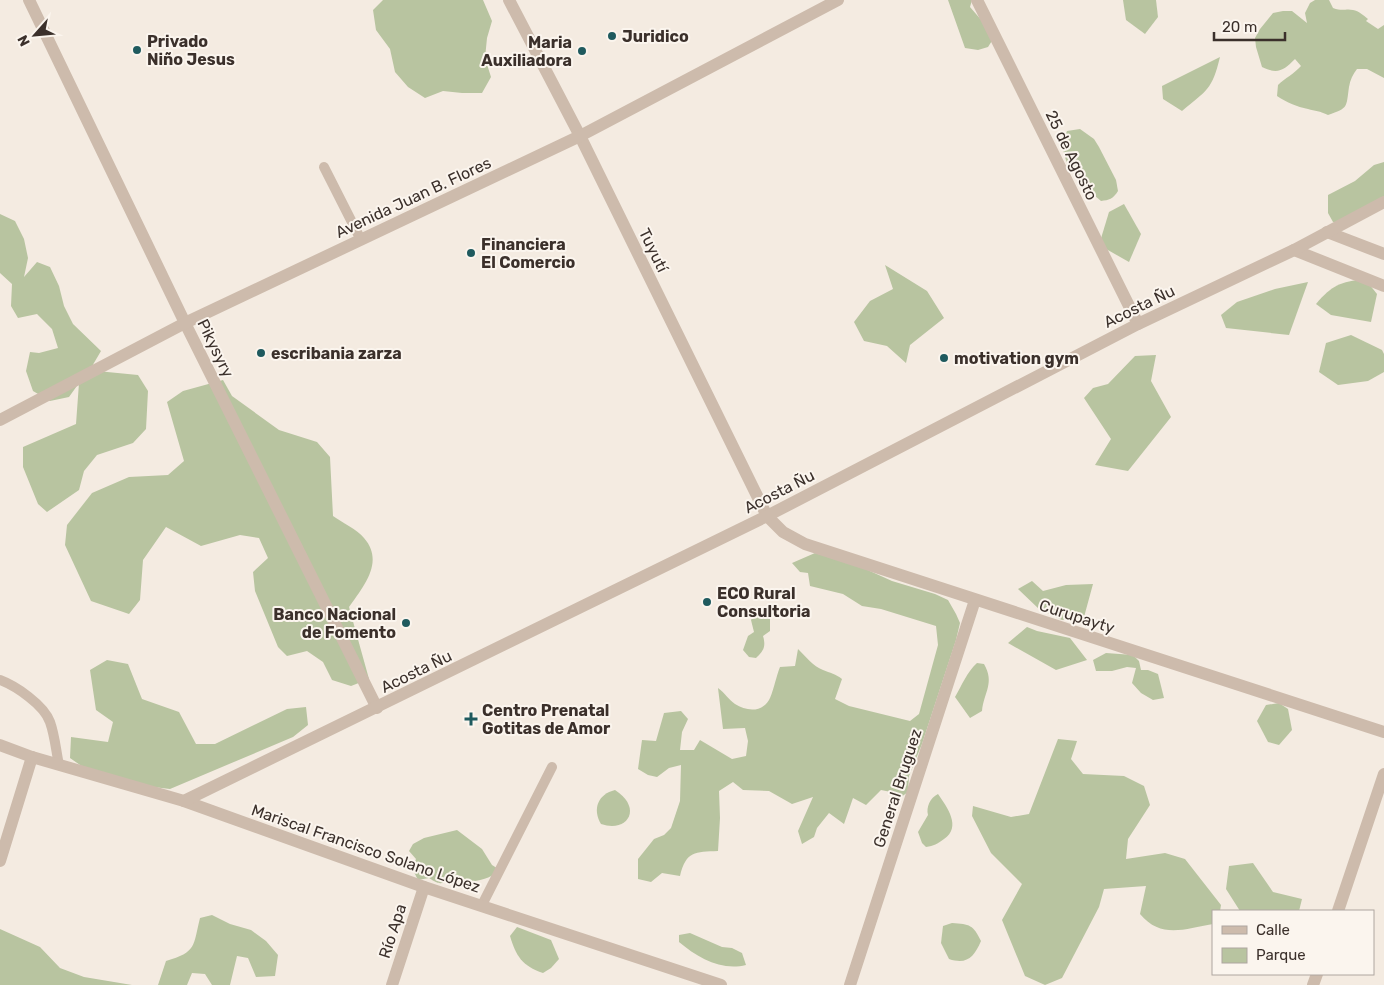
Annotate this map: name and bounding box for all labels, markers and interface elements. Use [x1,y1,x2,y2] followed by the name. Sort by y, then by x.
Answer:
[10,10,60,60] north arrow
[1214,10,1285,42] scale bar
[1222,18,1257,36] text: 20 m
[622,27,689,46] place label: Juridico
[606,30,618,42] marker: Juridico
[14,32,34,49] text: N
[147,32,235,69] place label: Privado Niño Jesus
[481,33,572,70] place label: Maria Auxiliadora
[131,44,143,56] marker: Privado Niño Jesus
[576,45,588,57] marker: Maria Auxiliadora
[1042,107,1102,203] street label: 25 de Agosto
[332,153,494,242] street label: Avenida Juan B. Flores
[635,225,673,276] street label: Tuyutí
[481,235,576,272] place label: Financiera El Comercio
[465,247,477,259] marker: Financiera El Comercio
[1101,281,1178,332] street label: Acosta Ñu
[193,316,238,381] street label: Pikysyry
[271,344,402,363] place label: escribania zarza
[255,347,267,359] marker: escribania zarza
[954,349,1079,368] place label: motivation gym
[938,352,950,364] marker: motivation gym
[741,466,818,517] street label: Acosta Ñu
[717,584,811,621] place label: ECO Rural Consultoria
[1037,595,1117,638] street label: Curupayty
[701,596,713,608] marker: ECO Rural Consultoria
[273,605,396,642] place label: Banco Nacional de Fomento
[400,617,412,629] marker: Banco Nacional de Fomento
[378,646,455,697] street label: Acosta Ñu
[482,701,611,738] place label: Centro Prenatal Gotitas de Amor
[464,712,478,726] marker: Centro Prenatal Gotitas de Amor
[869,726,926,850] street label: General Bruguez
[249,800,483,897] street label: Mariscal Francisco Solano López
[375,902,410,961] street label: Río Apa
[1212,910,1374,975] legend
[1256,921,1290,939] text: Calle
[1256,946,1306,964] text: Parque

